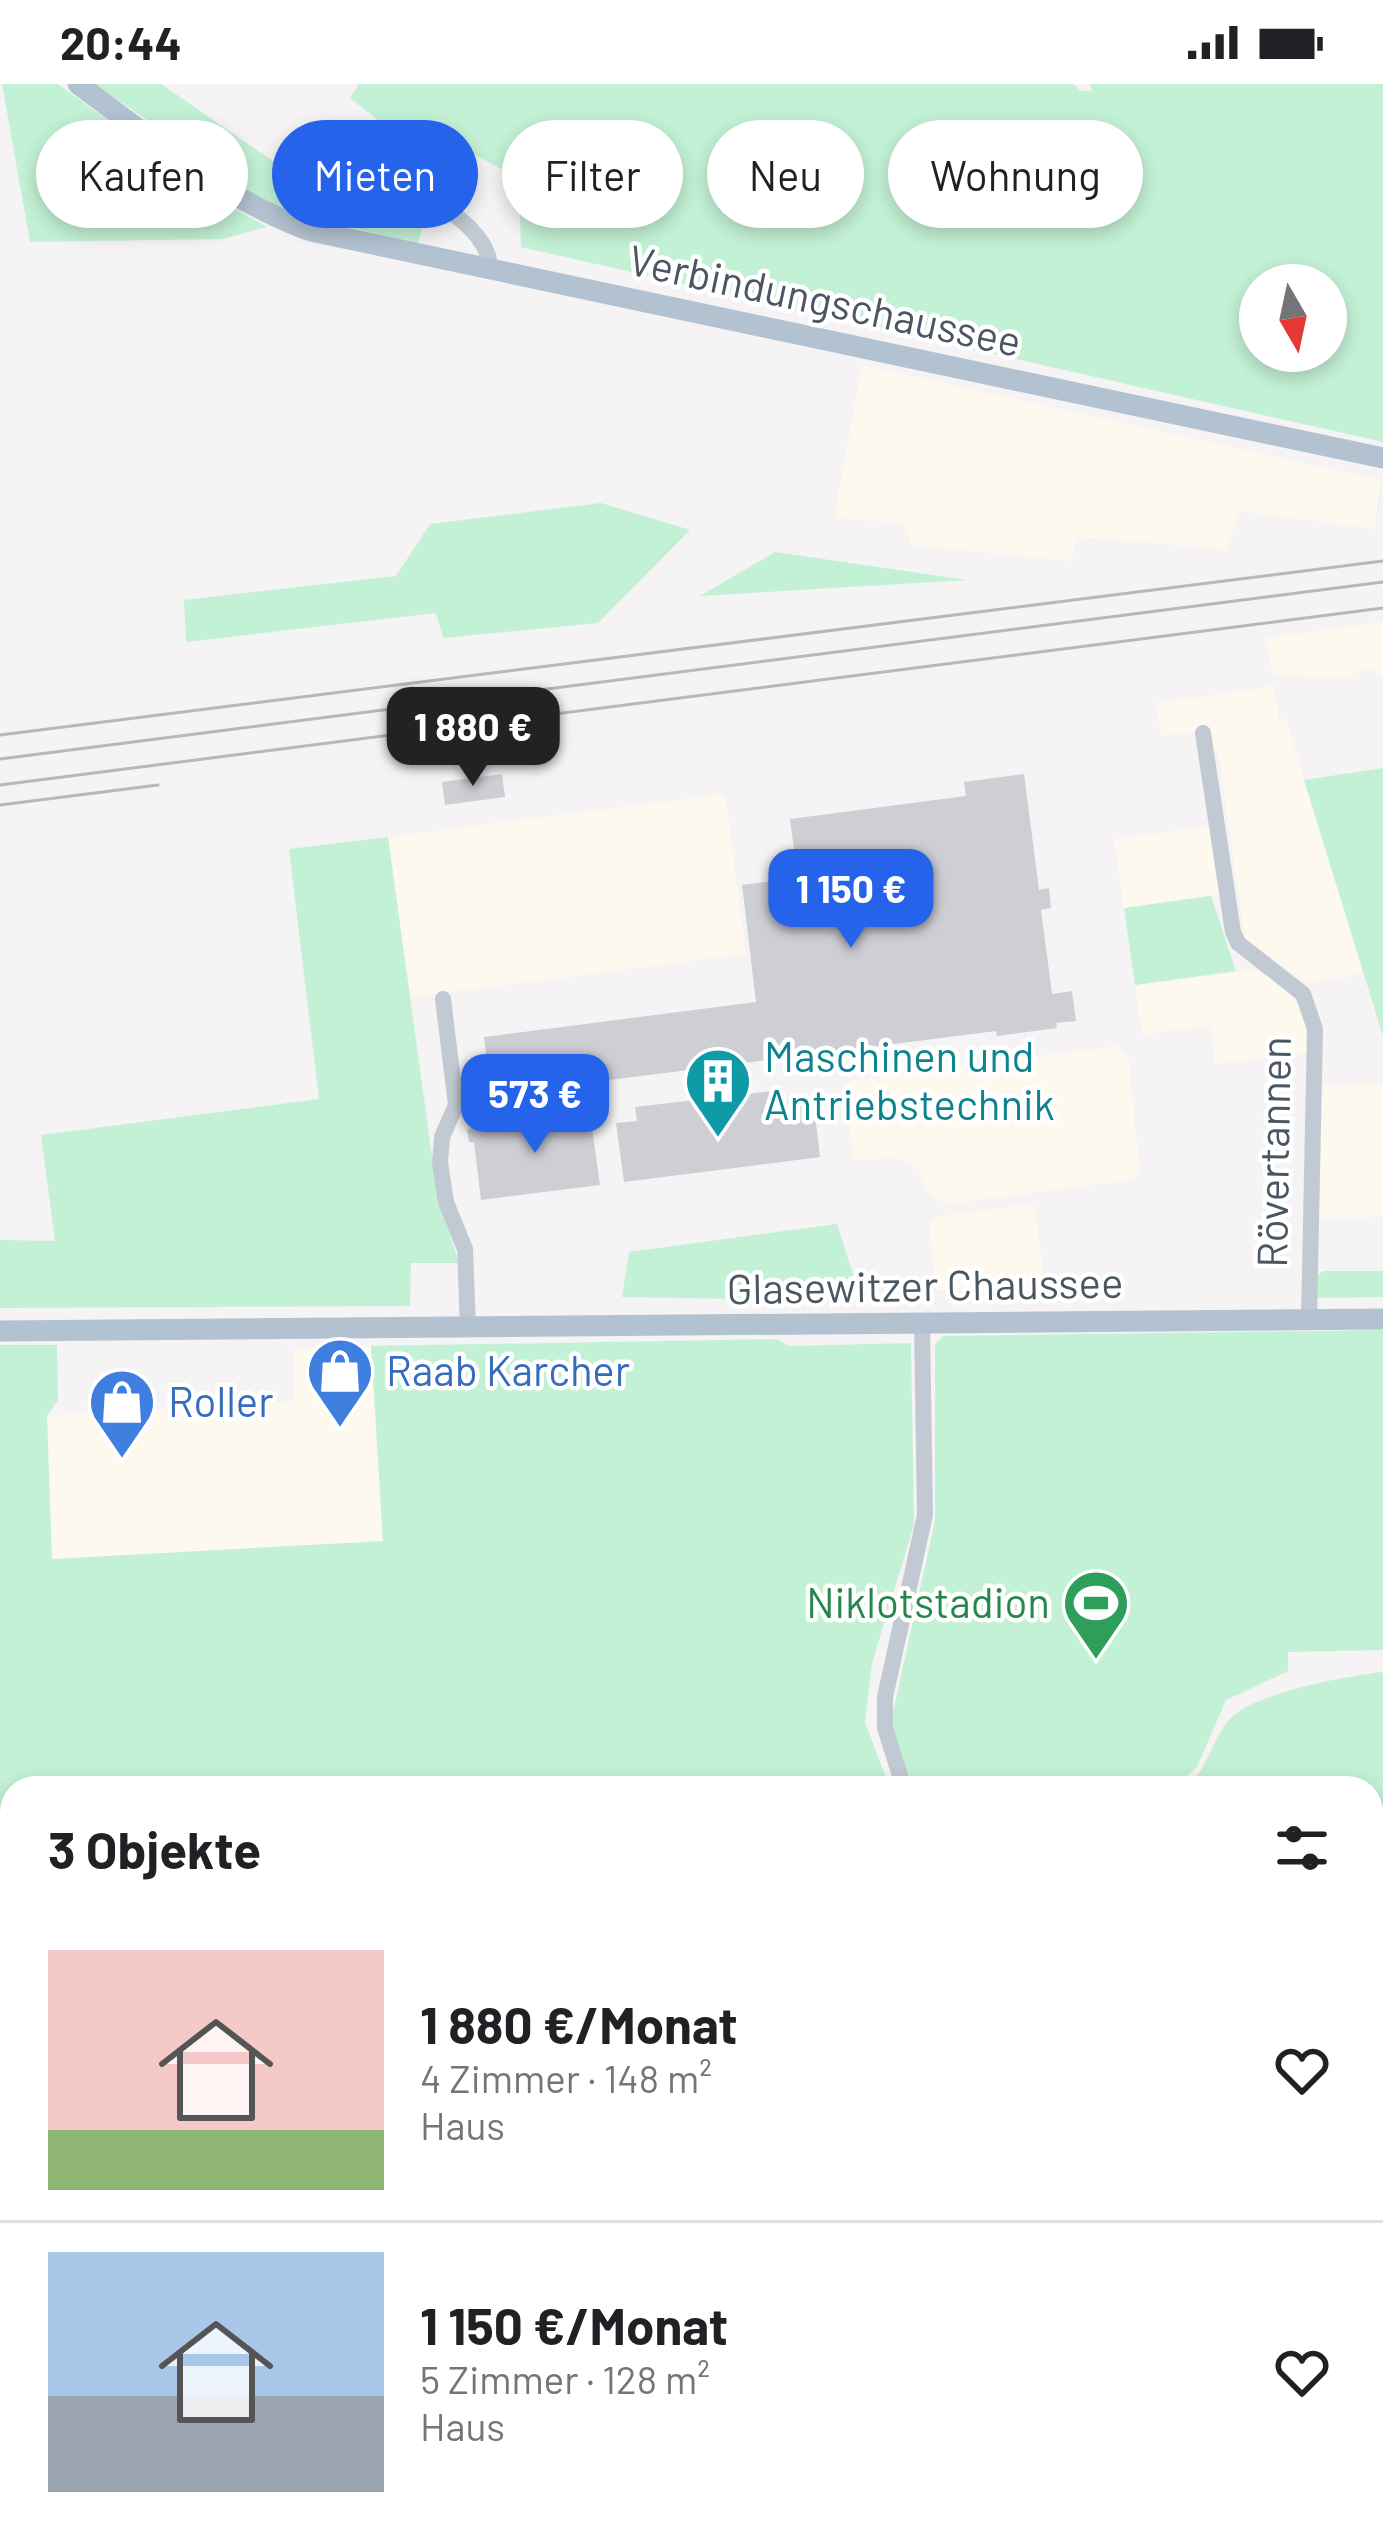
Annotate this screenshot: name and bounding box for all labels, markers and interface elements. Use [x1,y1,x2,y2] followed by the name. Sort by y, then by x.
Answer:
[60,15,182,69] text: 20:44
[36,120,248,228] chip: Kaufen
[272,120,478,228] chip: Mieten
[502,120,683,228] chip: Filter
[707,120,864,228] chip: Neu
[888,120,1143,228] chip: Wohnung
[624,233,1026,366] street label: Verbindungschaussee
[1239,264,1347,372] north arrow
[1239,264,1347,372] map controls
[362,687,584,789] pin: 1 880 €
[414,702,532,749] text: 1 880 €
[740,849,962,951] pin: 1 150 €
[795,864,907,911] text: 1 150 €
[764,1030,1055,1128] place label: Maschinen und Antriebstechnik
[1245,1036,1299,1268] street label: Rövertannen
[683,1046,753,1140] building icon: Maschinen und Antriebstechnik
[451,1054,619,1156] pin: 573 €
[488,1069,582,1116] text: 573 €
[726,1256,1124,1312] street label: Glasewitzer Chaussee
[305,1336,375,1430] shop icon: Raab Karcher
[386,1344,630,1394] place label: Raab Karcher
[87,1367,157,1461] shop icon: Roller
[168,1375,273,1425] place label: Roller
[1061,1568,1131,1662] sports icon: Niklotstadion
[806,1576,1050,1626] place label: Niklotstadion
[1269,1815,1335,1881] icon: filters
[48,1818,261,1879] text: 3 Objekte
[420,1993,738,2054] text: 1 880 €/Monat
[144,1998,288,2142] icon: home
[1269,2037,1335,2103] icon: heart
[420,2054,712,2101] text: 4 Zimmer · 148 m²
[420,2101,505,2148] text: Haus
[420,2294,728,2355] text: 1 150 €/Monat
[144,2300,288,2444] icon: home
[1269,2339,1335,2405] icon: heart
[420,2355,710,2402] text: 5 Zimmer · 128 m²
[420,2402,505,2449] text: Haus

